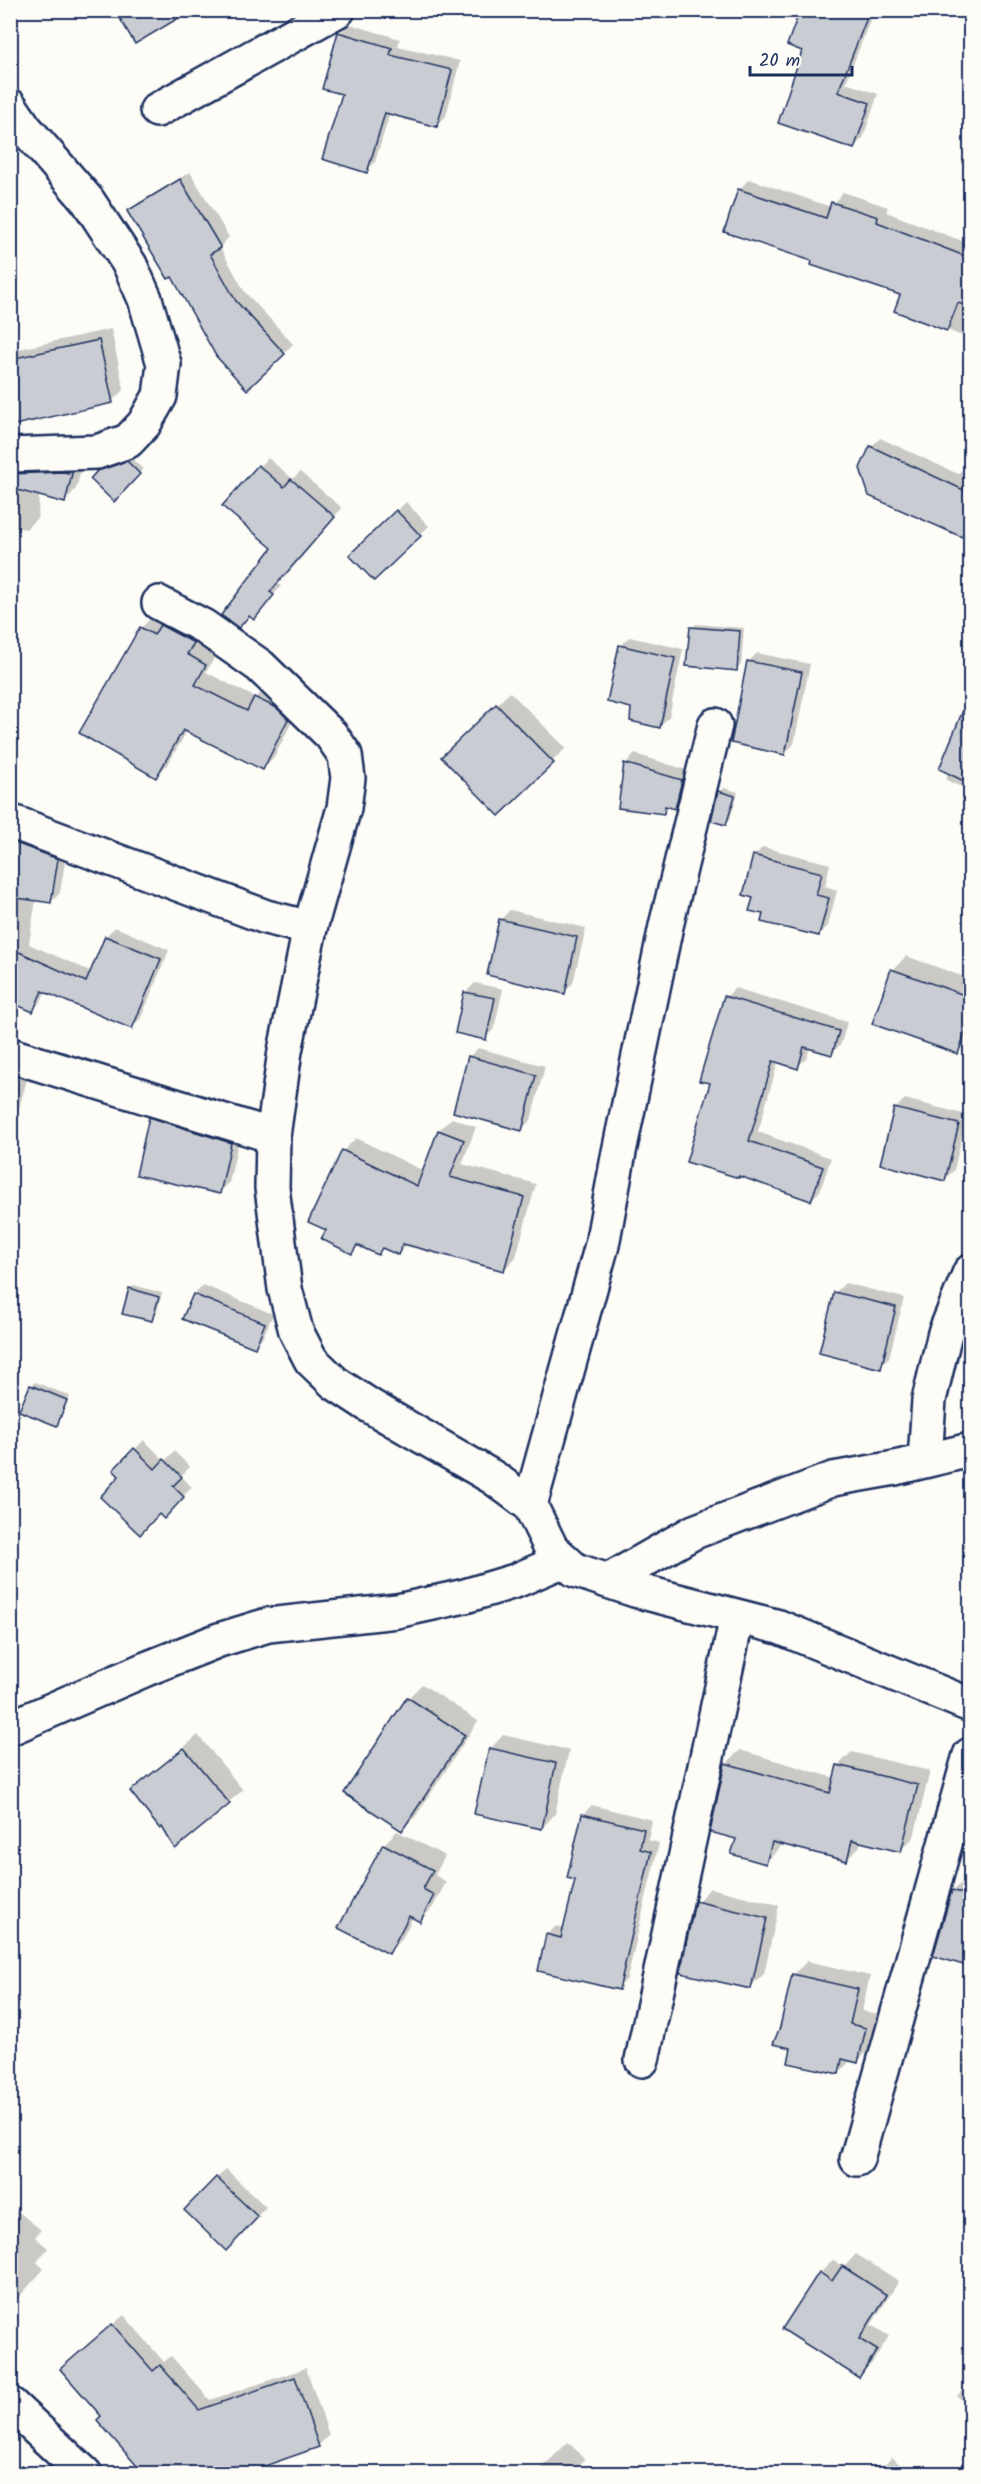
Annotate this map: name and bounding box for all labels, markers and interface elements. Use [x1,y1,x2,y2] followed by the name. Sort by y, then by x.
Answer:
[750,39,852,77] scale bar
[759,47,800,76] text: 20 m

